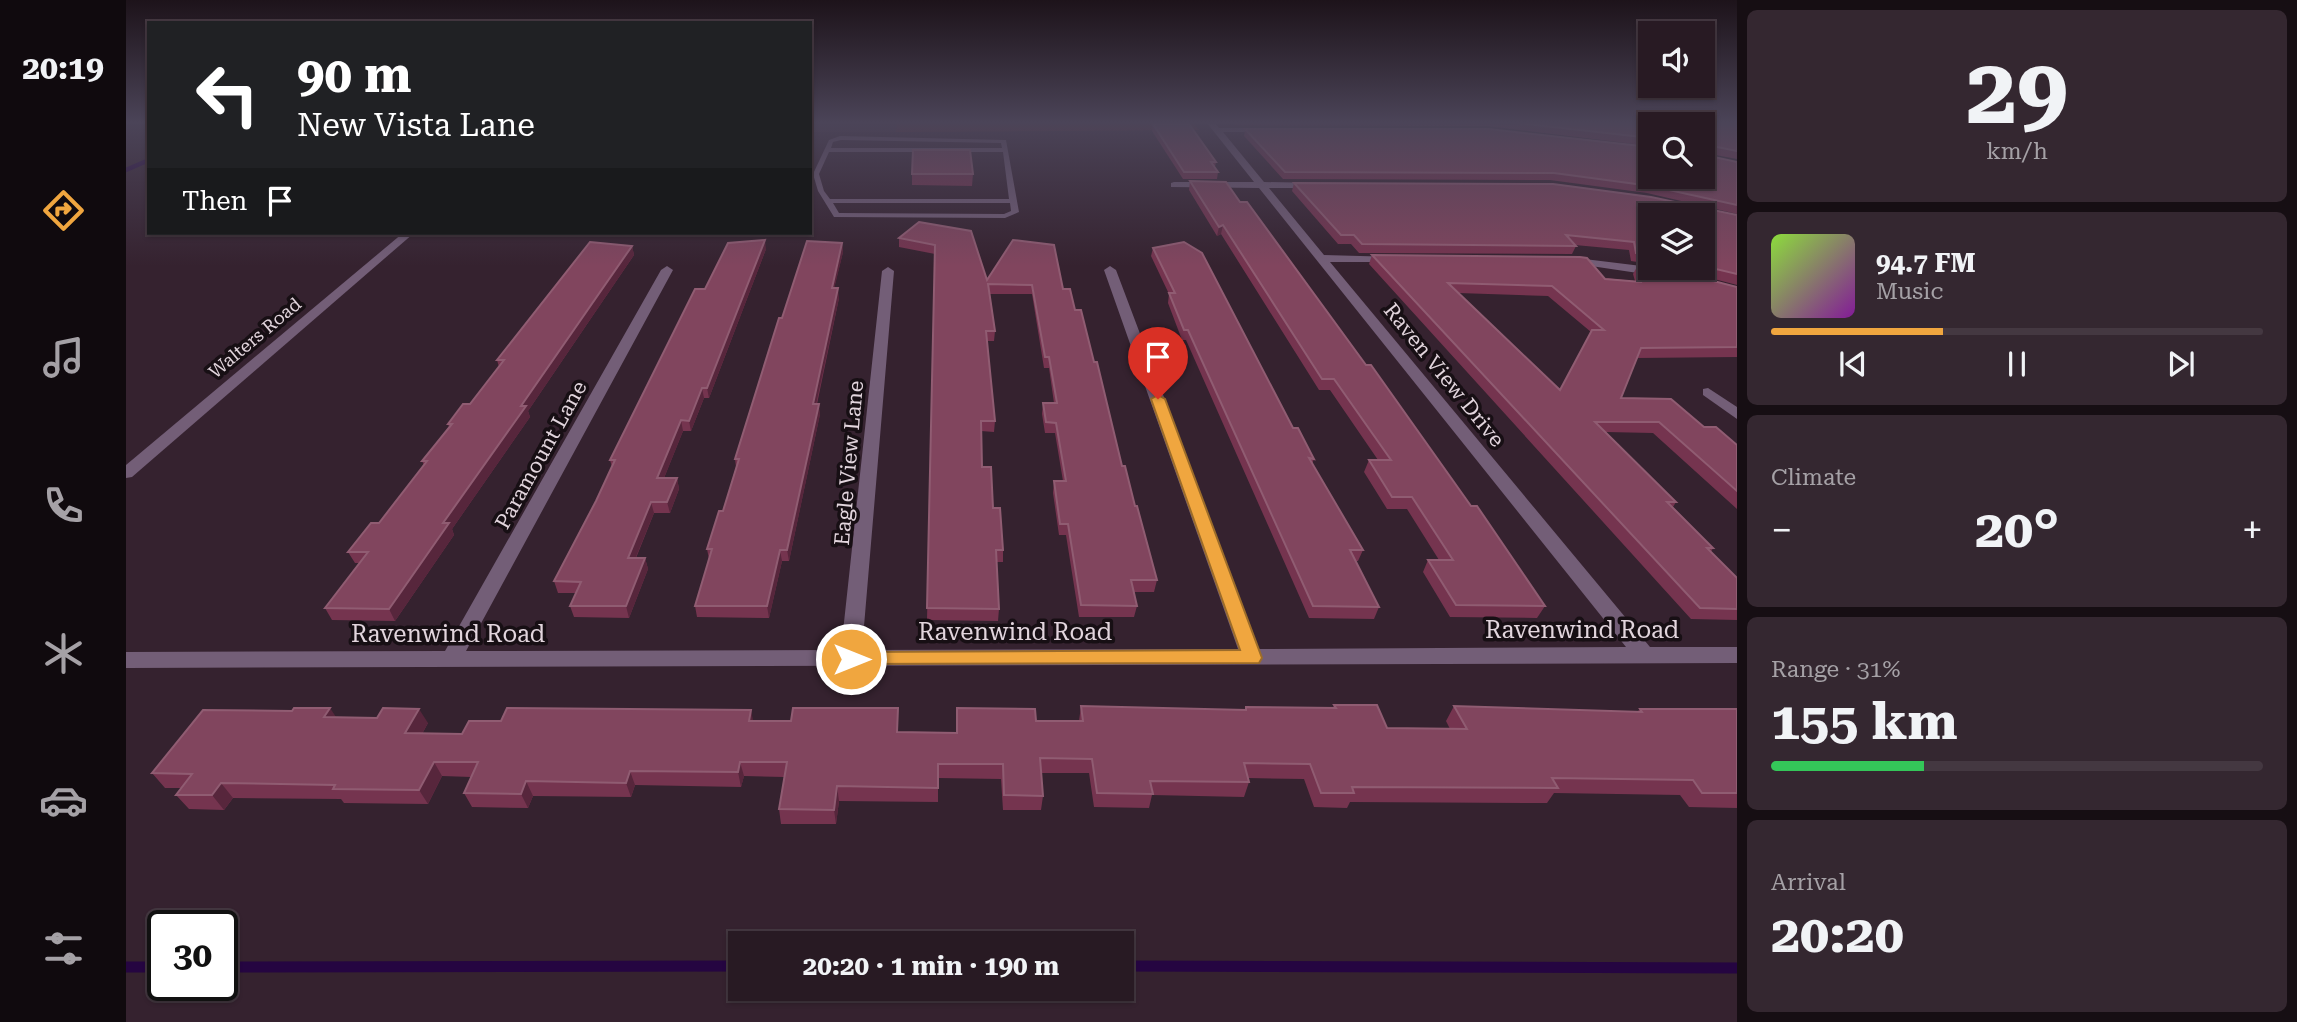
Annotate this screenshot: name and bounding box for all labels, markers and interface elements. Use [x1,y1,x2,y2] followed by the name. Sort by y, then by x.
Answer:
[1638,21,1715,280] map controls
[1638,21,1715,98] button: sound
[1966,39,2068,145] text: 29
[297,47,412,104] text: 90 m
[22,49,104,87] text: 20:19
[182,49,273,140] icon: left
[297,106,535,144] text: New Vista Lane
[1638,112,1715,189] button: search
[1986,138,2048,165] text: km/h
[261,182,299,220] icon: arrive
[39,186,88,235] icon: directions
[182,186,247,216] text: Then
[1638,203,1715,280] button: layers
[1876,248,1976,278] text: 94.7 FM
[1876,278,1943,305] text: Music
[204,293,305,382] street label: Walters Road
[1379,298,1509,452] street label: Raven View Drive
[1128,327,1188,399] pin
[39,333,88,382] icon: music
[1139,338,1177,376] icon: arrive
[1834,345,1872,383] icon: previous
[1998,345,2036,383] icon: pause
[2162,345,2200,383] icon: next
[490,377,592,533] street label: Paramount Lane
[830,380,868,546] street label: Eagle View Lane
[1771,464,1856,491] text: Climate
[39,481,88,530] icon: phone
[1975,499,2059,560] text: 20°
[1771,508,1792,552] text: −
[2242,508,2263,552] text: +
[1485,616,1679,644] street label: Ravenwind Road
[918,618,1112,646] street label: Ravenwind Road
[351,620,545,648] street label: Ravenwind Road
[814,622,888,696] position arrow
[39,629,88,678] icon: climate
[1771,656,1900,683] text: Range · 31%
[1771,691,1958,752] text: 155 km
[39,776,88,825] icon: car
[1771,869,1846,896] text: Arrival
[1771,904,1904,965] text: 20:20
[147,910,238,1001] speed limit sign: 30
[39,924,88,973] icon: filters
[803,951,1059,981] text: 20:20 · 1 min · 190 m

